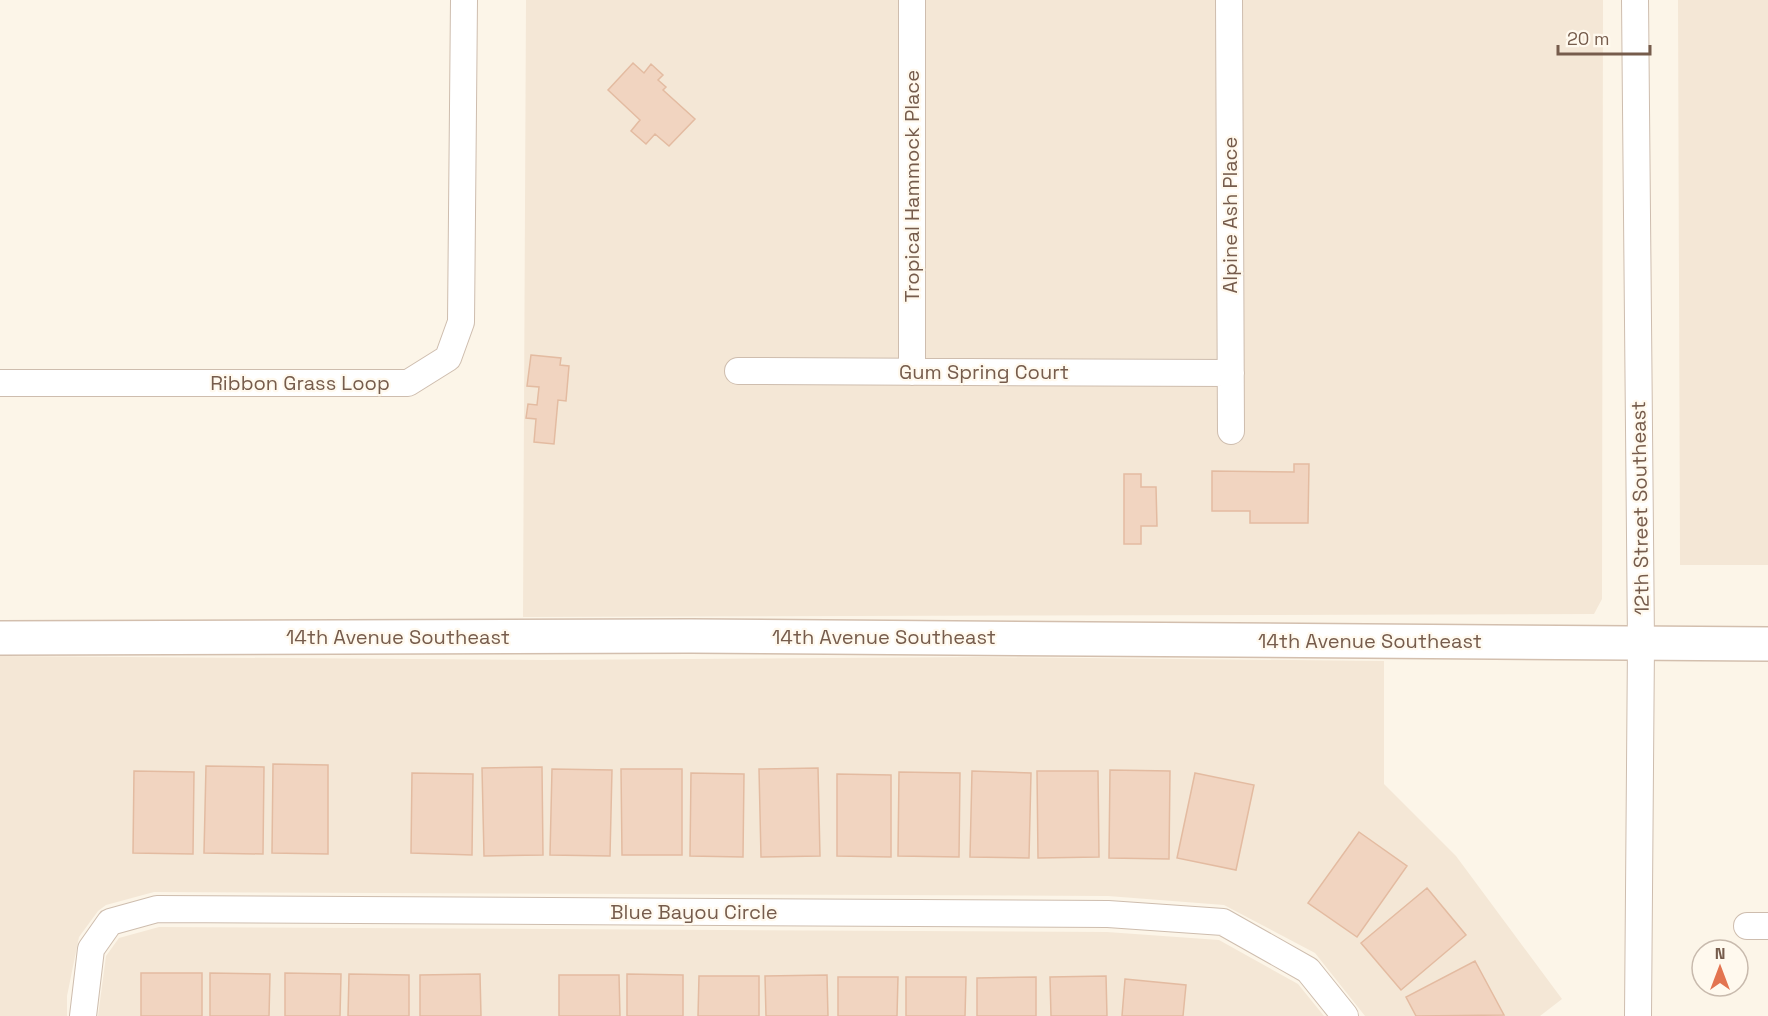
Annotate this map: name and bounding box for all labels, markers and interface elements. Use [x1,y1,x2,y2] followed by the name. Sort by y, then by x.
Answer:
[1558,18,1650,56] scale bar
[1567,27,1610,50] text: 20 m
[899,70,925,302] street label: Tropical Hammock Place
[1217,137,1243,293] street label: Alpine Ash Place
[899,359,1069,385] street label: Gum Spring Court
[210,370,390,396] street label: Ribbon Grass Loop
[1625,401,1655,615] street label: 12th Street Southeast
[286,624,510,650] street label: 14th Avenue Southeast
[772,624,996,650] street label: 14th Avenue Southeast
[1258,628,1482,654] street label: 14th Avenue Southeast
[610,899,778,925] street label: Blue Bayou Circle
[1690,938,1750,998] north arrow
[1715,943,1725,964] text: N

